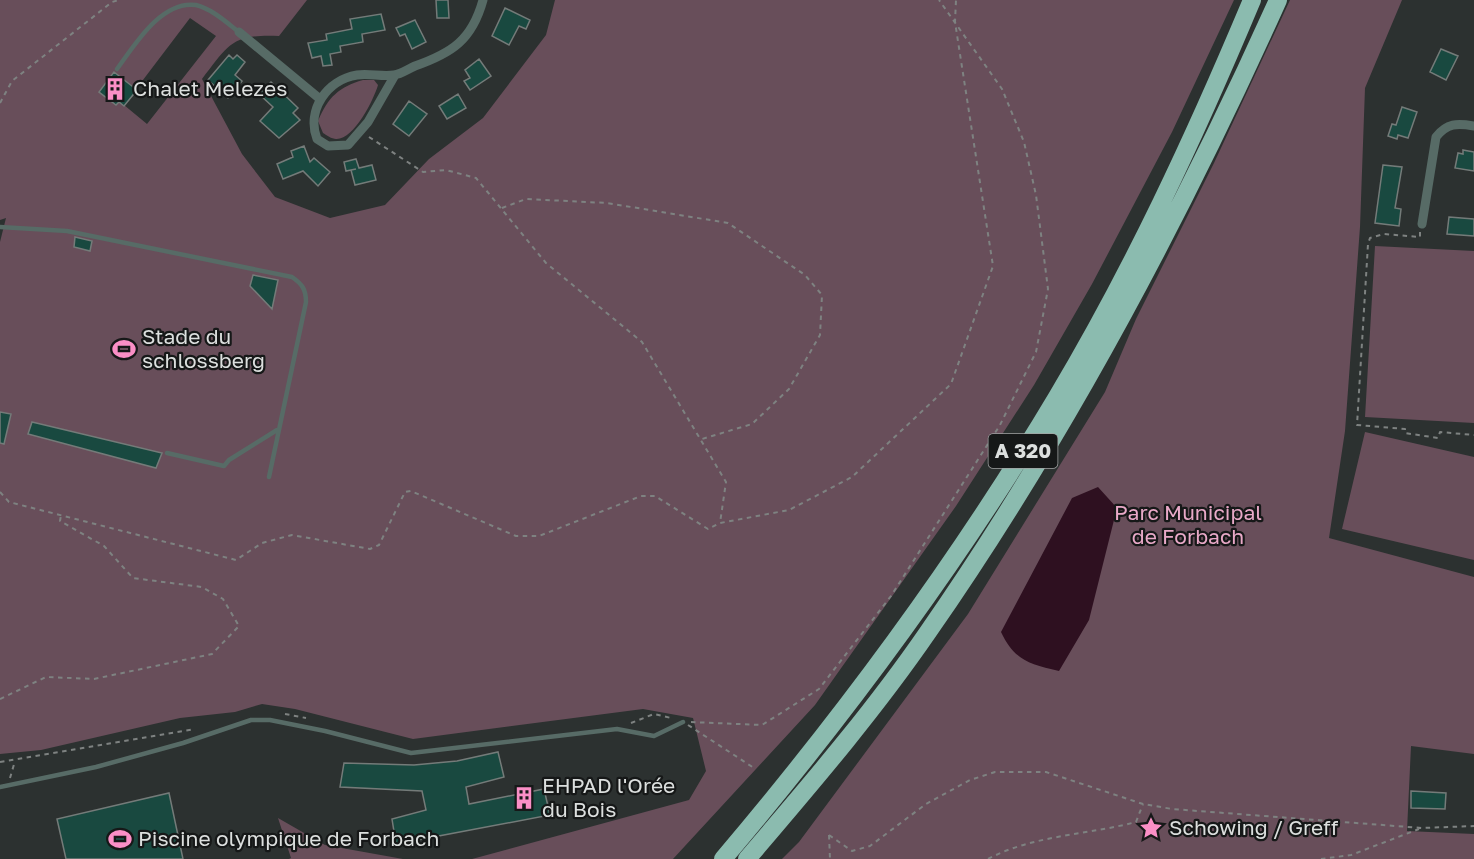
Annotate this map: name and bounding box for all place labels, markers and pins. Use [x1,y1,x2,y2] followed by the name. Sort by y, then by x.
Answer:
[133,75,287,101] place label: Chalet Melezes
[102,76,128,102] building icon: Chalet Melezes
[142,323,265,373] place label: Stade du schlossberg
[111,336,137,362] sports icon: Stade du schlossberg
[542,772,675,822] place label: EHPAD l'Orée du Bois
[511,785,537,811] building icon: EHPAD l'Orée du Bois
[1169,814,1339,840] place label: Schowing / Greff
[1138,815,1164,841] place icon: Schowing / Greff
[138,825,439,851] place label: Piscine olympique de Forbach
[107,826,133,852] sports icon: Piscine olympique de Forbach

